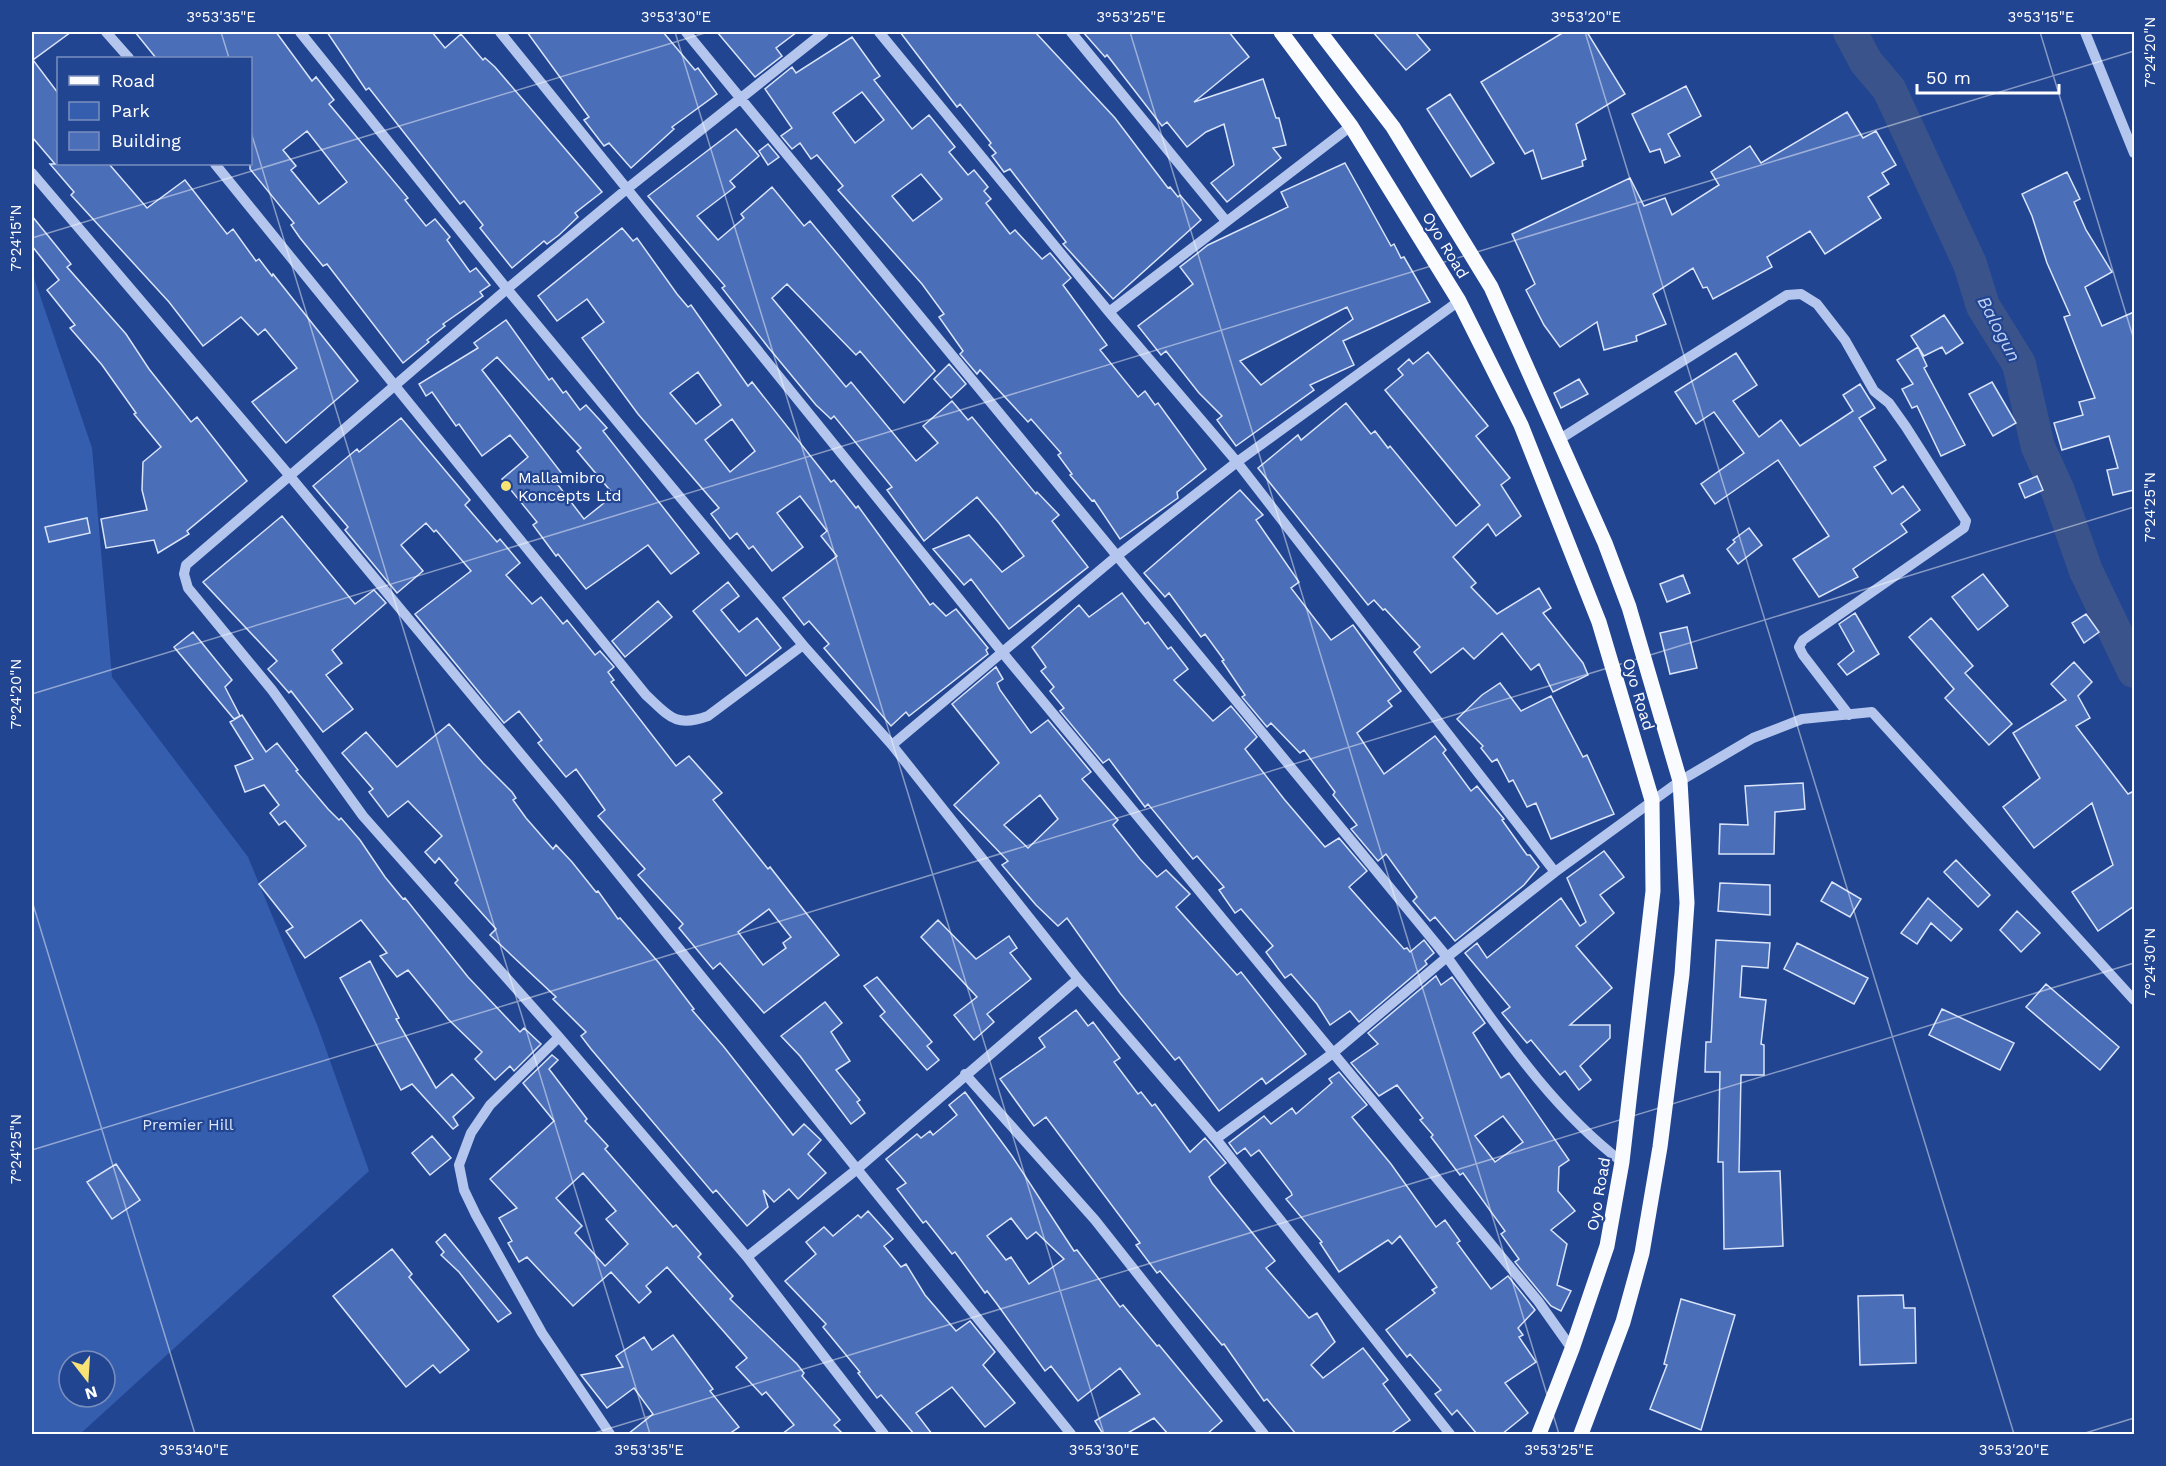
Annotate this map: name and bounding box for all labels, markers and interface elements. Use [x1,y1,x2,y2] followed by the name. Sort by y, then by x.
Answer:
[186,8,256,26] text: 3°53'35"E
[641,8,711,26] text: 3°53'30"E
[1096,8,1166,26] text: 3°53'25"E
[1551,8,1621,26] text: 3°53'20"E
[2008,8,2074,26] text: 3°53'15"E
[2141,17,2159,87] text: 7°24'20"N
[57,57,252,165] legend
[1917,57,2060,95] scale bar
[1926,67,1971,88] text: 50 m
[111,70,155,91] text: Road
[111,100,150,121] text: Park
[111,130,181,151] text: Building
[7,204,25,272] text: 7°24'15"N
[1418,209,1473,282] street label: Oyo Road
[1973,292,2025,365] water label: Balogun
[518,468,622,505] place label: Mallamibro Koncepts Ltd
[2141,472,2159,542] text: 7°24'25"N
[499,479,513,493] marker: Mallamibro Koncepts Ltd
[1619,656,1658,732] street label: Oyo Road
[7,659,25,729] text: 7°24'20"N
[2141,928,2159,998] text: 7°24'30"N
[7,1114,25,1184] text: 7°24'25"N
[142,1115,234,1134] park label: Premier Hill
[1583,1156,1614,1232] street label: Oyo Road
[57,1349,117,1409] north arrow
[83,1382,100,1404] text: N
[159,1441,229,1459] text: 3°53'40"E
[614,1441,684,1459] text: 3°53'35"E
[1069,1441,1139,1459] text: 3°53'30"E
[1524,1441,1594,1459] text: 3°53'25"E
[1979,1441,2049,1459] text: 3°53'20"E

